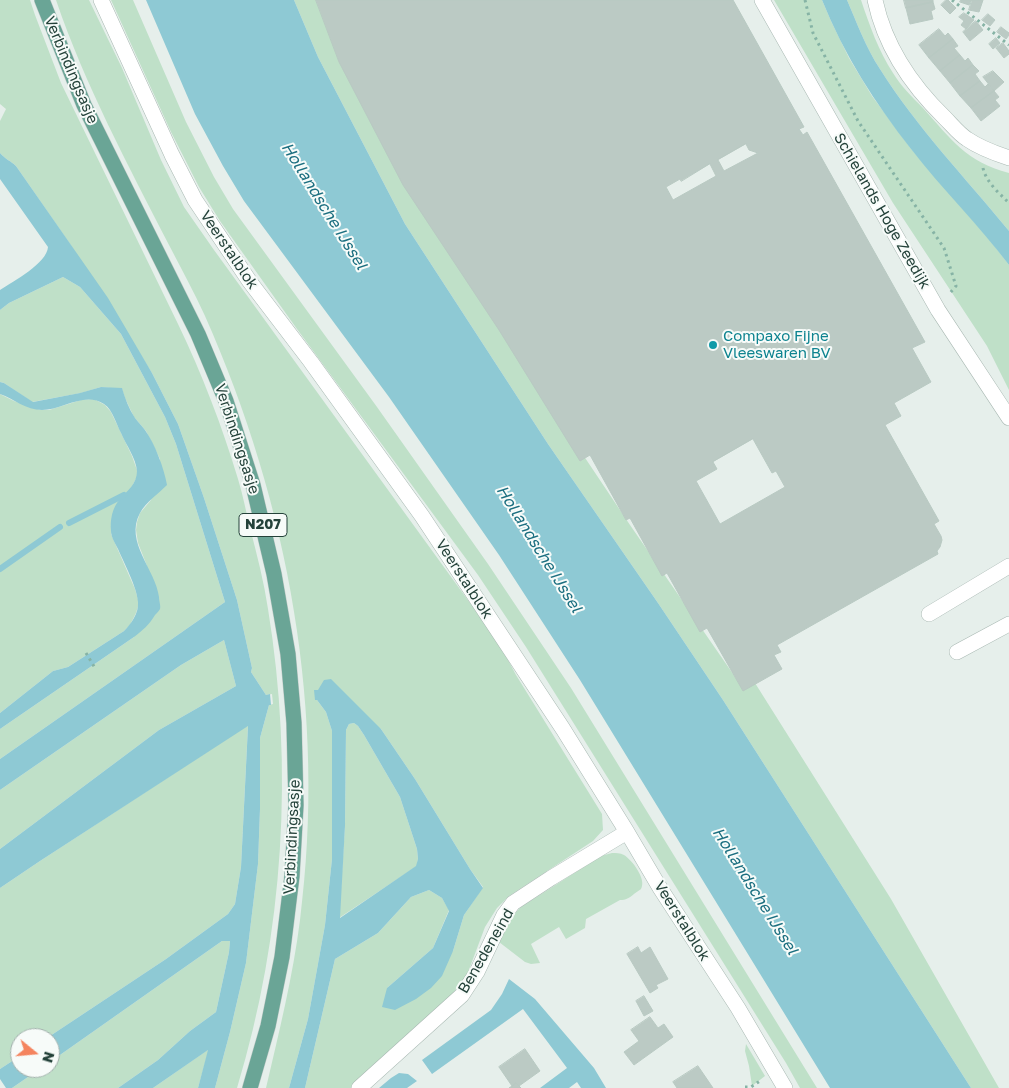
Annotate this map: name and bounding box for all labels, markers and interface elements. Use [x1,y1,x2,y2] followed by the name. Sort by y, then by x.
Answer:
[40,14,102,126] street label: Verbindingsasje
[830,130,934,292] street label: Schielands Hoge Zeedijk
[277,139,371,273] water label: Hollandsche IJssel
[196,207,262,293] street label: Veerstalblok
[723,327,831,362] place label: Compaxo Fijne Vleeswaren BV
[707,339,719,351] marker: Compaxo Fijne Vleeswaren BV
[211,382,263,496] street label: Verbindingsasje
[492,482,586,616] water label: Hollandsche IJssel
[239,514,287,536] road number: N207
[432,536,496,622] street label: Veerstalblok
[280,779,304,895] street label: Verbindingsasje
[708,824,802,958] water label: Hollandsche IJssel
[650,878,714,964] street label: Veerstalblok
[454,905,518,997] street label: Benedeneind
[10,1028,60,1078] north arrow
[39,1050,59,1065] text: N

